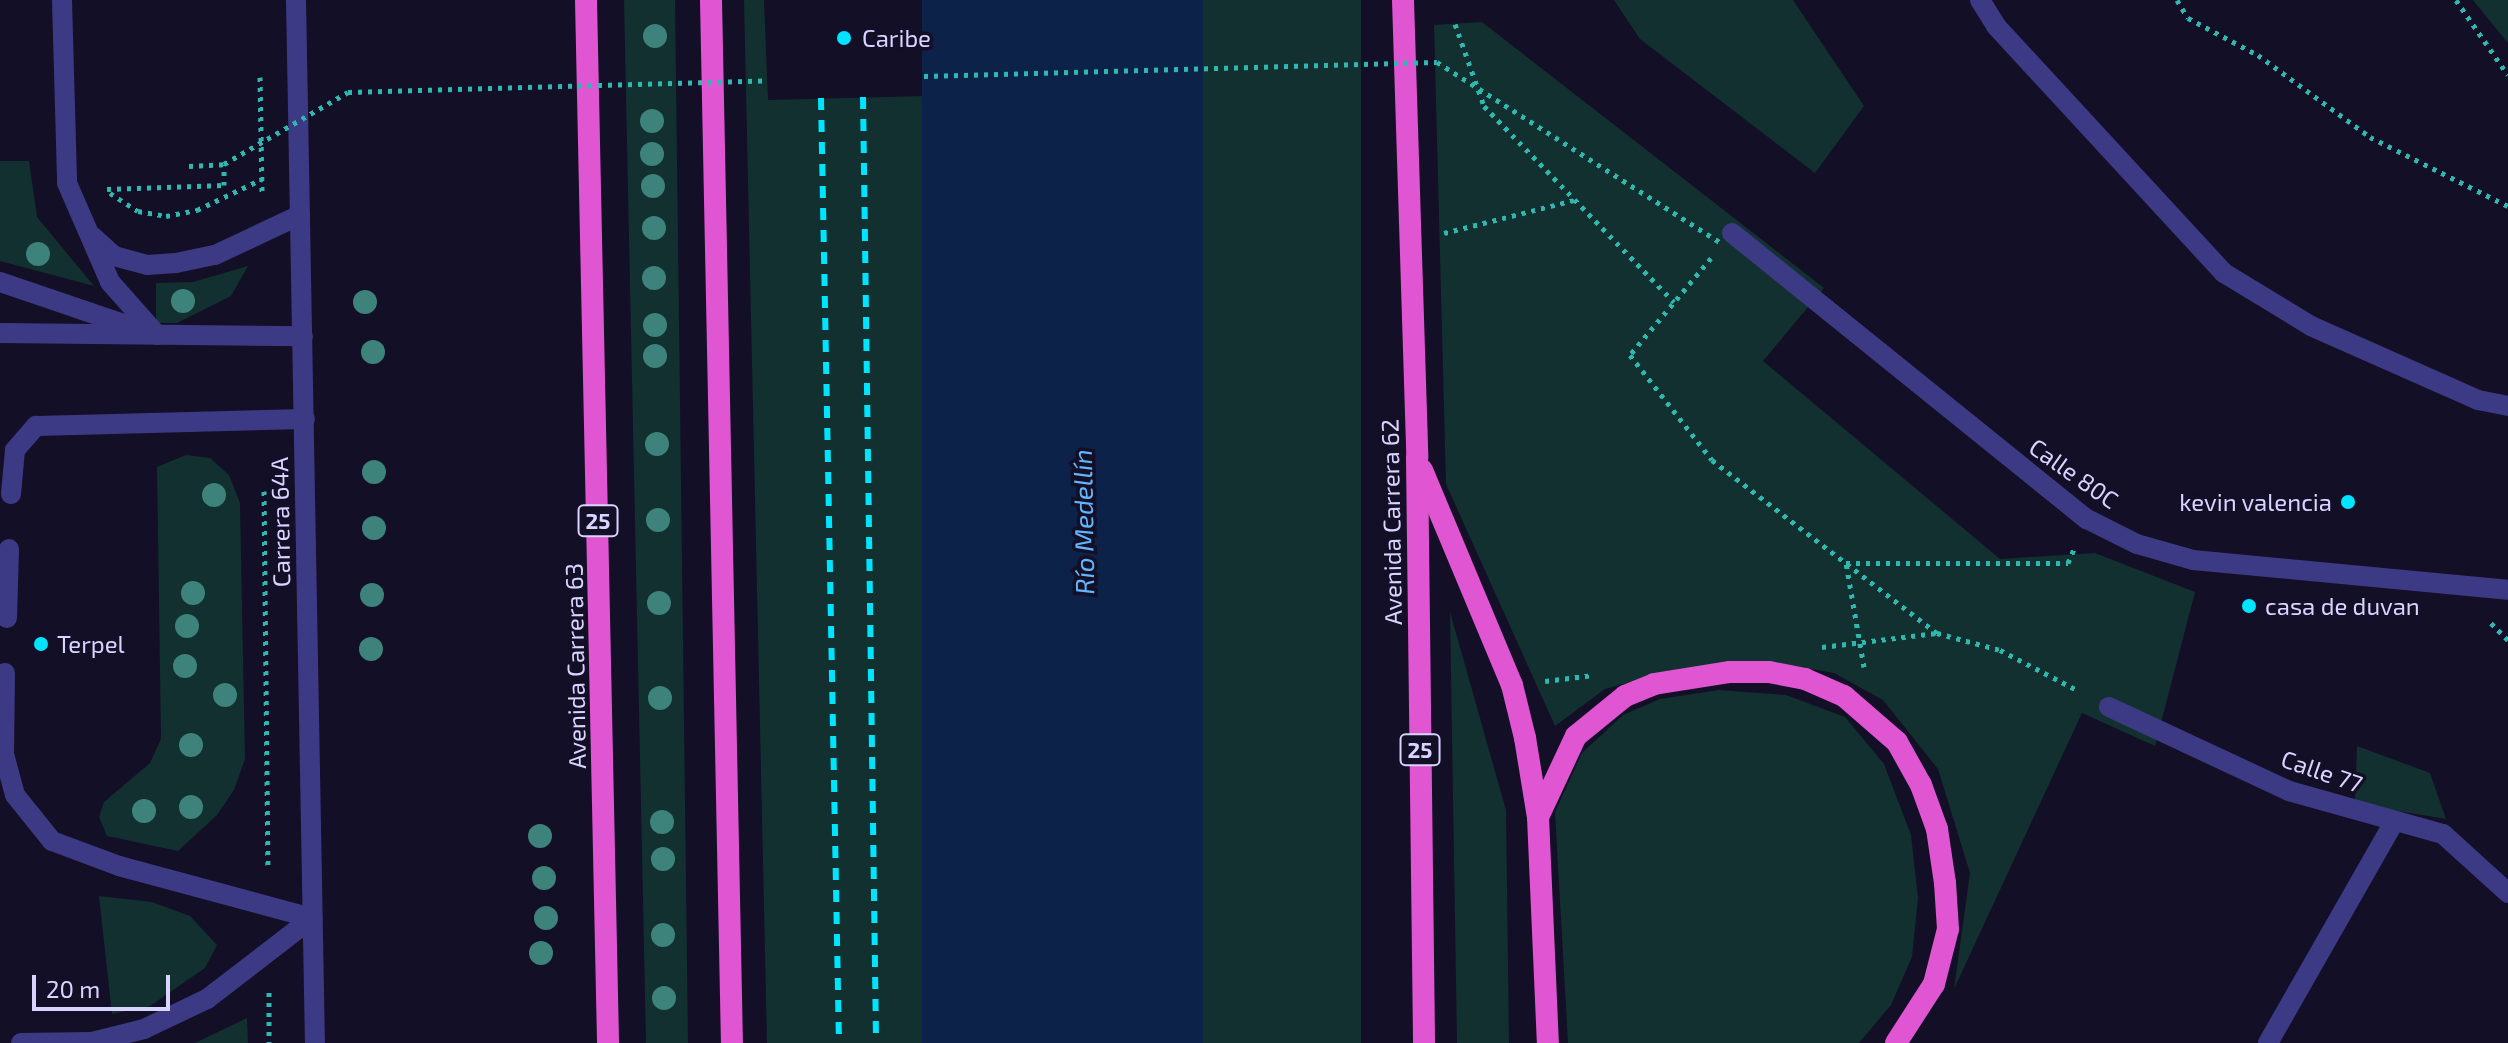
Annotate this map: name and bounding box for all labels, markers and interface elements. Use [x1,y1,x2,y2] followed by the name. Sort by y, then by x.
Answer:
[862,24,931,52] place label: Caribe
[833,27,855,49] marker: Caribe
[1375,419,1407,625] street label: Avenida Carrera 62
[2024,432,2124,514] street label: Calle 80C
[1066,449,1100,595] water label: Río Medellín
[264,457,296,587] street label: Carrera 64A
[2179,488,2332,516] place label: kevin valencia
[2339,493,2357,511] marker: kevin valencia
[576,503,620,539] road number: 25
[559,563,591,769] street label: Avenida Carrera 63
[2265,592,2420,620] place label: casa de duvan
[2240,597,2258,615] marker: casa de duvan
[57,630,125,658] place label: Terpel
[32,635,50,653] marker: Terpel
[1398,732,1442,768] road number: 25
[2278,744,2366,798] street label: Calle 77
[36,959,174,1009] scale bar
[46,974,100,1003] text: 20 m

